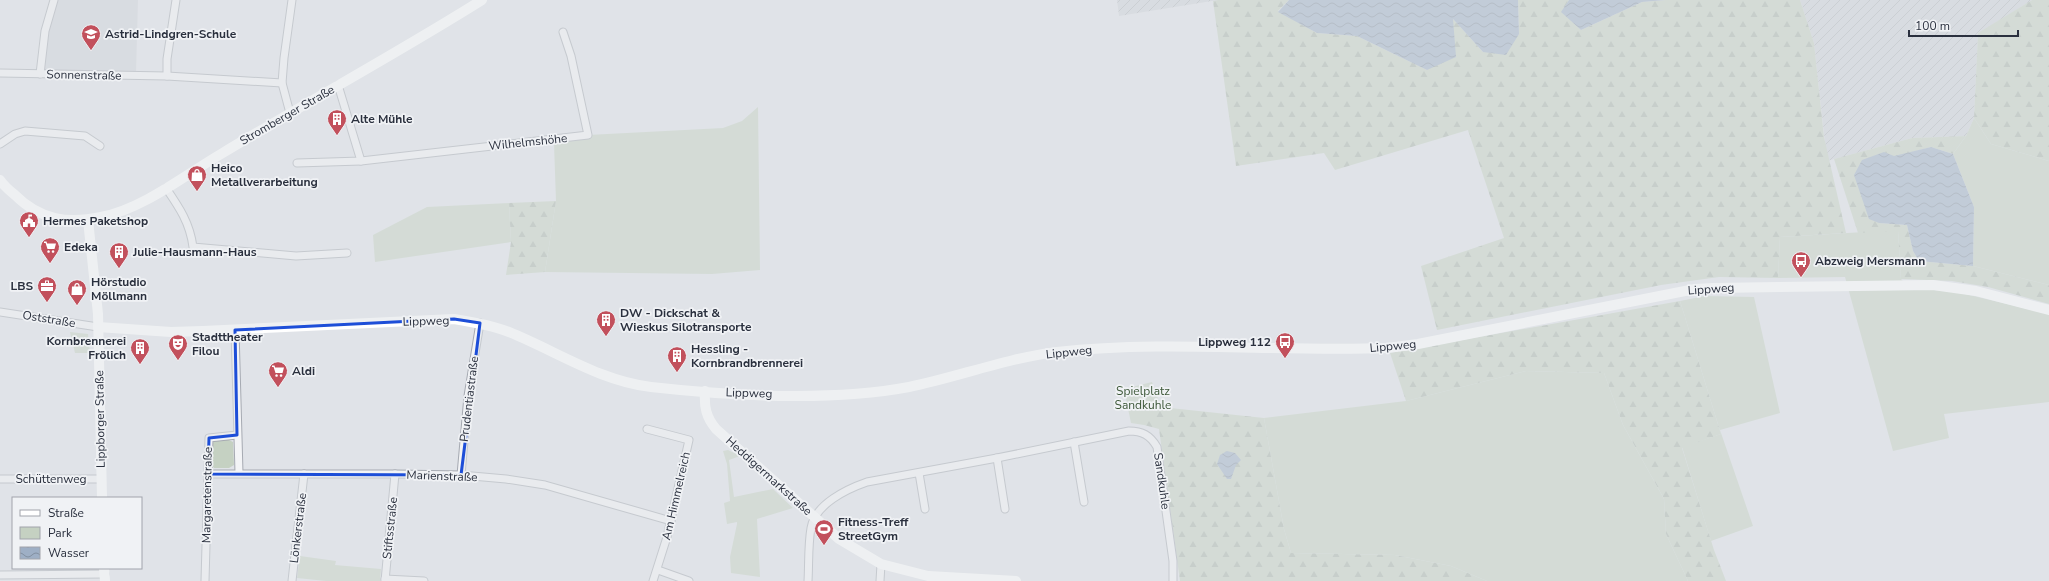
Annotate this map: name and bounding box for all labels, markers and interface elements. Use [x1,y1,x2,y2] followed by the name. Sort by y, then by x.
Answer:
[1909,12,2018,38] scale bar
[1915,18,1950,34] text: 100 m
[80,23,102,51] school or university icon: Astrid-Lindgren-Schule
[105,26,237,42] place label: Astrid-Lindgren-Schule
[46,66,122,84] street label: Sonnenstraße
[237,81,337,149] street label: Stromberger Straße
[326,108,348,136] building icon: Alte Mühle
[351,111,413,127] place label: Alte Mühle
[488,130,568,154] street label: Wilhelmshöhe
[211,160,318,190] place label: Heico Metallverarbeitung
[186,164,208,192] shop icon: Heico Metallverarbeitung
[18,210,40,238] public building icon: Hermes Paketshop
[43,213,148,229] place label: Hermes Paketshop
[39,236,61,264] supermarket icon: Edeka
[64,239,98,255] place label: Edeka
[108,241,130,269] building icon: Julie-Hausmann-Haus
[132,244,257,260] place label: Julie-Hausmann-Haus
[1790,250,1812,278] bus stop icon: Abzweig Mersmann
[1815,253,1925,269] place label: Abzweig Mersmann
[91,274,147,304] place label: Hörstudio Möllmann
[36,275,58,303] office icon: LBS
[10,278,33,294] place label: LBS
[66,278,88,306] shop icon: Hörstudio Möllmann
[1687,279,1735,299] street label: Lippweg
[620,305,752,335] place label: DW - Dickschat & Wieskus Silotransporte
[21,307,77,331] street label: Oststraße
[595,309,617,337] building icon: DW - Dickschat & Wieskus Silotransporte
[402,312,450,330] street label: Lippweg
[192,329,263,359] place label: Stadttheater Filou
[1274,331,1296,359] bus stop icon: Lippweg 112
[47,333,126,363] place label: Kornbrennerei Frölich
[167,333,189,361] theatre icon: Stadttheater Filou
[1198,334,1271,350] place label: Lippweg 112
[1369,336,1417,356] street label: Lippweg
[129,337,151,365] building icon: Kornbrennerei Frölich
[691,341,803,371] place label: Hessling - Kornbrandbrennerei
[1045,342,1093,362] street label: Lippweg
[666,345,688,373] building icon: Hessling - Kornbrandbrennerei
[456,355,482,443] street label: Prudentiastraße
[267,360,289,388] supermarket icon: Aldi
[292,363,315,379] place label: Aldi
[91,370,109,468] street label: Lippborger Straße
[1115,383,1171,413] park label: Spielplatz Sandkuhle
[725,384,773,402] street label: Lippweg
[722,433,816,519] street label: Heddigermarkstraße
[198,447,216,543] street label: Margaretenstraße
[658,450,694,542] street label: Am Himmelreich
[1150,452,1174,510] street label: Sandkuhle
[406,467,478,485] street label: Marienstraße
[15,471,87,487] street label: Schüttenweg
[286,492,310,564] street label: Lönkerstraße
[379,496,401,560] street label: Stiftsstraße
[12,497,142,569] legend
[48,505,84,521] text: Straße
[838,514,909,544] place label: Fitness-Treff StreetGym
[813,518,835,546] sports icon: Fitness-Treff StreetGym
[48,525,73,541] text: Park
[48,545,90,561] text: Wasser

